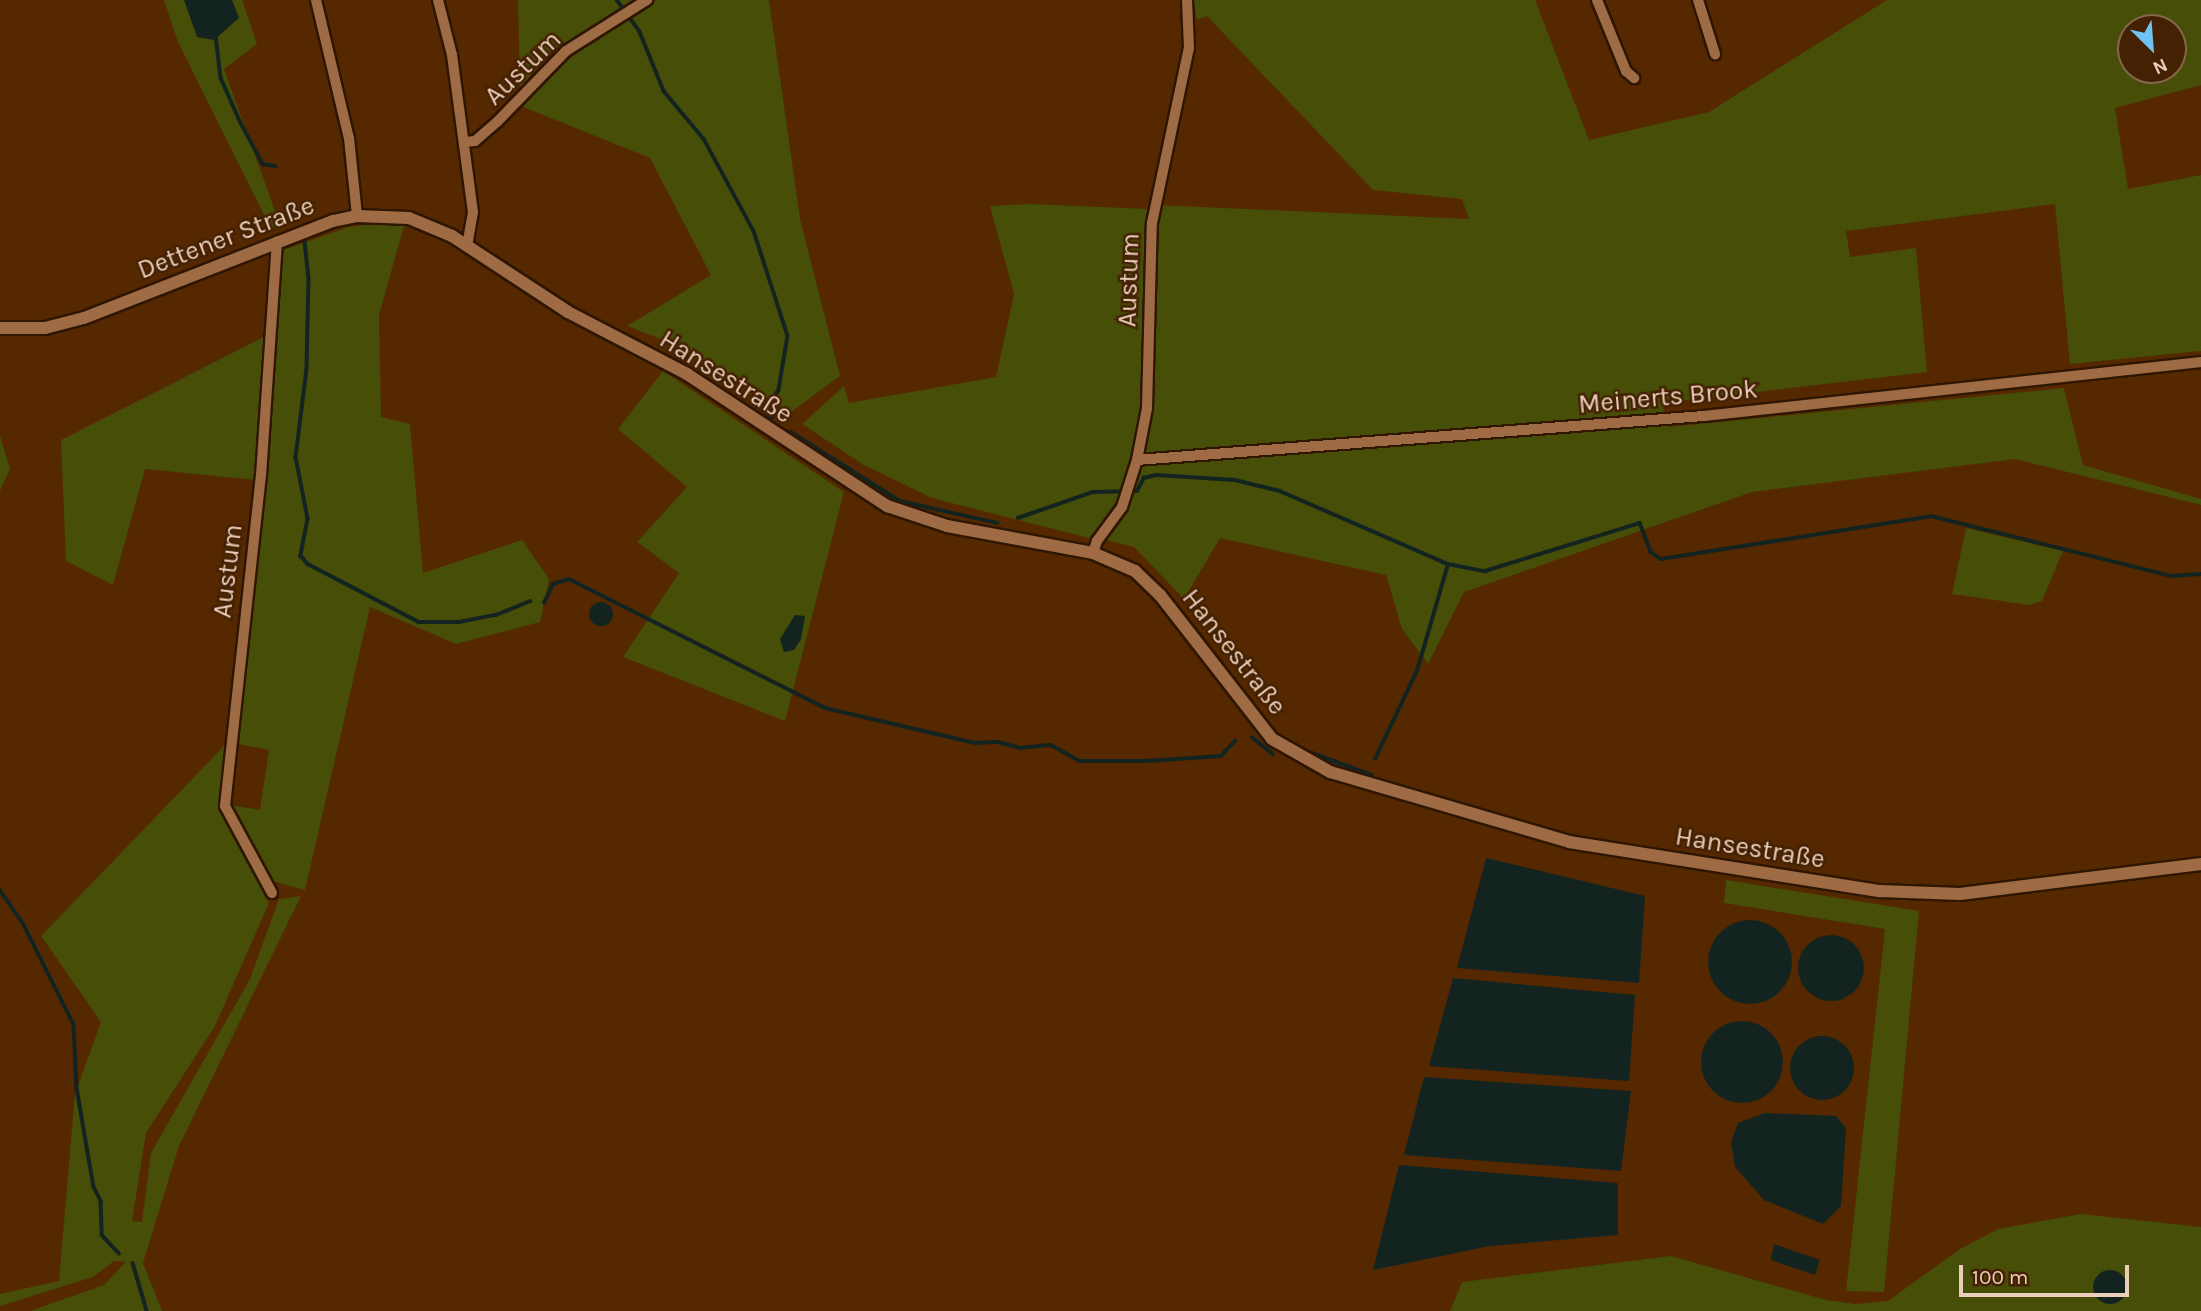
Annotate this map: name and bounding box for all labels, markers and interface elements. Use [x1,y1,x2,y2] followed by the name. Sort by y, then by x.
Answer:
[2117,14,2187,84] north arrow
[478,24,568,112] street label: Austum
[2149,53,2171,79] text: N
[133,190,319,286] street label: Dettener Straße
[1112,232,1146,328] street label: Austum
[654,324,798,430] street label: Hansestraße
[1577,374,1759,420] street label: Meinerts Brook
[207,522,249,620] street label: Austum
[1175,583,1293,721] street label: Hansestraße
[1673,821,1827,875] street label: Hansestraße
[1963,1252,2133,1296] scale bar
[1972,1265,2029,1289] text: 100 m

